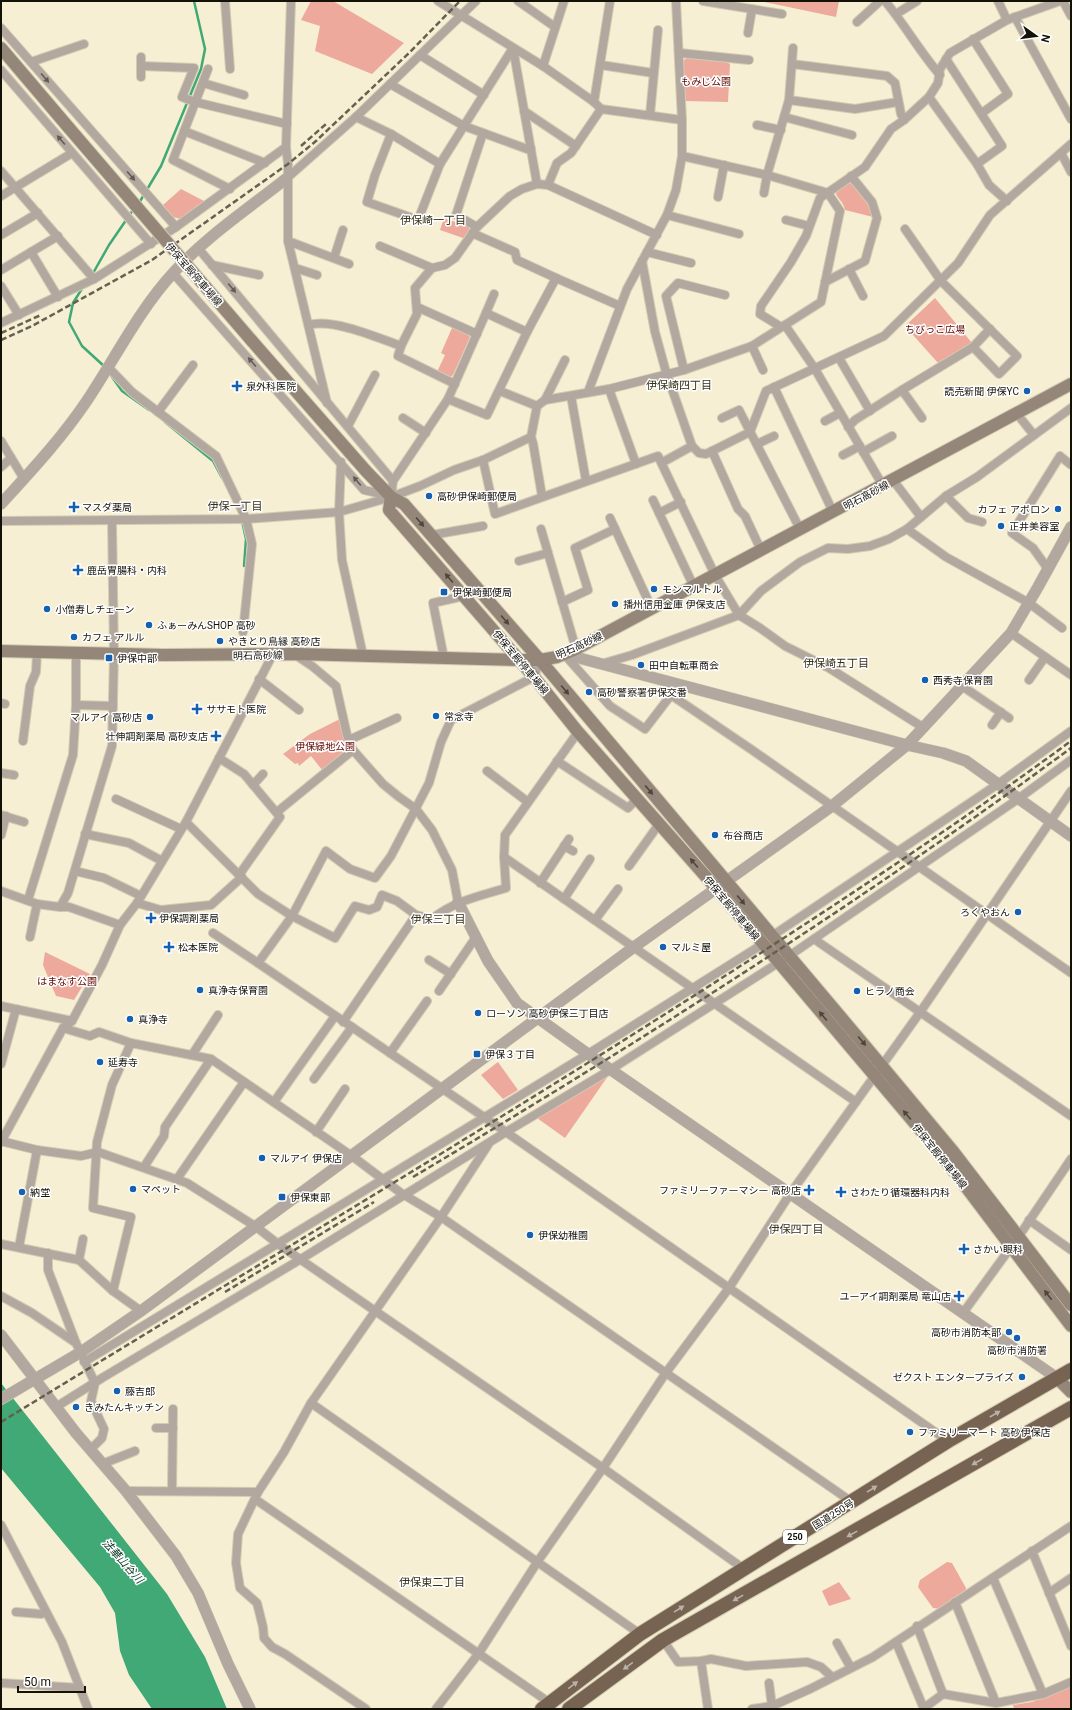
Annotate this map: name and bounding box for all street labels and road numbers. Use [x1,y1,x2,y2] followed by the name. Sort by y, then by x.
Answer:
[163,241,224,308] street label: 伊保宝殿停車場線
[842,479,891,512] street label: 明石高砂線
[491,628,551,696] street label: 伊保宝殿停車場線
[554,630,604,661] street label: 明石高砂線
[233,650,283,661] street label: 明石高砂線
[702,874,762,942] street label: 伊保宝殿停車場線
[910,1122,969,1191] street label: 伊保宝殿停車場線
[810,1497,856,1532] street label: 国道250号
[783,1530,807,1544] road number: 250

